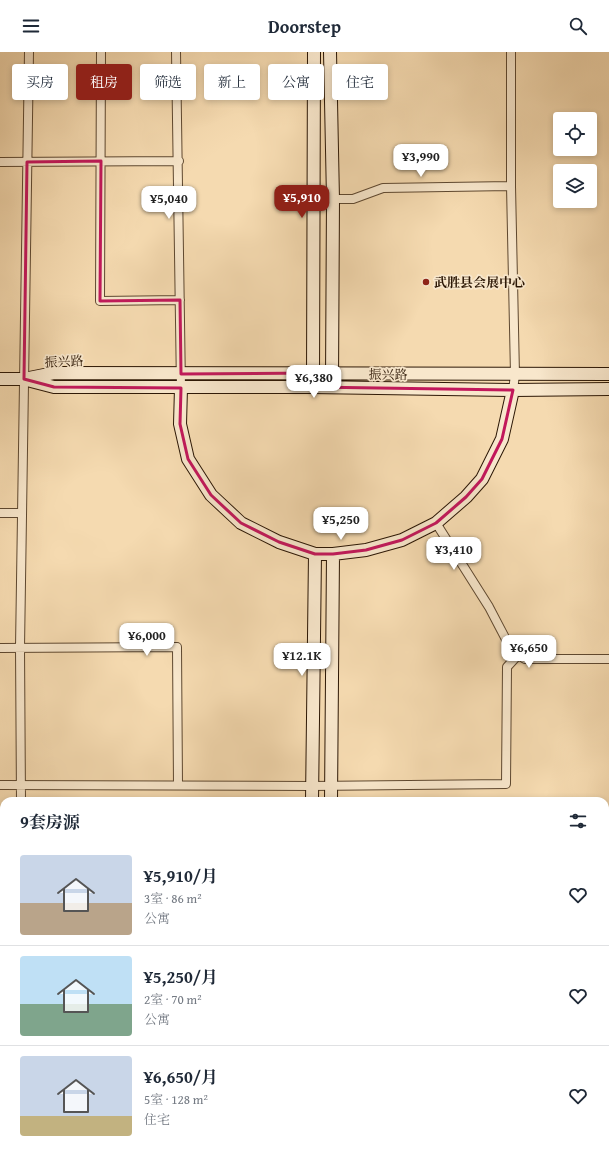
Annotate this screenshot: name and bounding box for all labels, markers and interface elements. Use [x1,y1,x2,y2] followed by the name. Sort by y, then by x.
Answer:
[268,13,341,40] text: Doorstep
[20,15,42,37] icon: menu
[567,15,589,37] icon: search
[12,64,68,100] chip: 买房
[76,64,132,100] chip: 租房
[140,64,196,100] chip: 筛选
[204,64,260,100] chip: 新上
[268,64,324,100] chip: 公寓
[332,64,388,100] chip: 住宅
[553,112,597,208] map controls
[553,112,597,156] button: locate
[388,144,454,178] pin: ¥3,990
[402,147,440,166] text: ¥3,990
[553,164,597,208] button: layers
[269,185,335,219] pin: ¥5,910
[136,186,202,220] pin: ¥5,040
[283,188,321,207] text: ¥5,910
[150,189,188,208] text: ¥5,040
[434,273,525,292] place label: 武胜县会展中心
[421,277,431,287] marker: 武胜县会展中心
[44,351,84,372] street label: 振兴路
[281,365,347,399] pin: ¥6,380
[368,365,408,384] street label: 振兴路
[295,368,333,387] text: ¥6,380
[308,507,374,541] pin: ¥5,250
[322,510,360,529] text: ¥5,250
[421,537,487,571] pin: ¥3,410
[435,540,473,559] text: ¥3,410
[114,623,180,657] pin: ¥6,000
[128,626,166,645] text: ¥6,000
[496,635,562,669] pin: ¥6,650
[510,638,548,657] text: ¥6,650
[269,643,335,677] pin: ¥12.1K
[283,646,321,665] text: ¥12.1K
[20,809,80,834] text: 9套房源
[567,810,589,832] icon: filters
[144,863,218,888] text: ¥5,910/月
[52,871,100,919] icon: home
[567,884,589,906] icon: heart
[144,889,202,908] text: 3室 · 86 m²
[144,909,170,928] text: 公寓
[144,964,218,989] text: ¥5,250/月
[52,972,100,1020] icon: home
[567,985,589,1007] icon: heart
[144,990,202,1009] text: 2室 · 70 m²
[144,1010,170,1029] text: 公寓
[144,1064,218,1089] text: ¥6,650/月
[52,1072,100,1120] icon: home
[567,1085,589,1107] icon: heart
[144,1090,208,1109] text: 5室 · 128 m²
[144,1110,170,1129] text: 住宅

